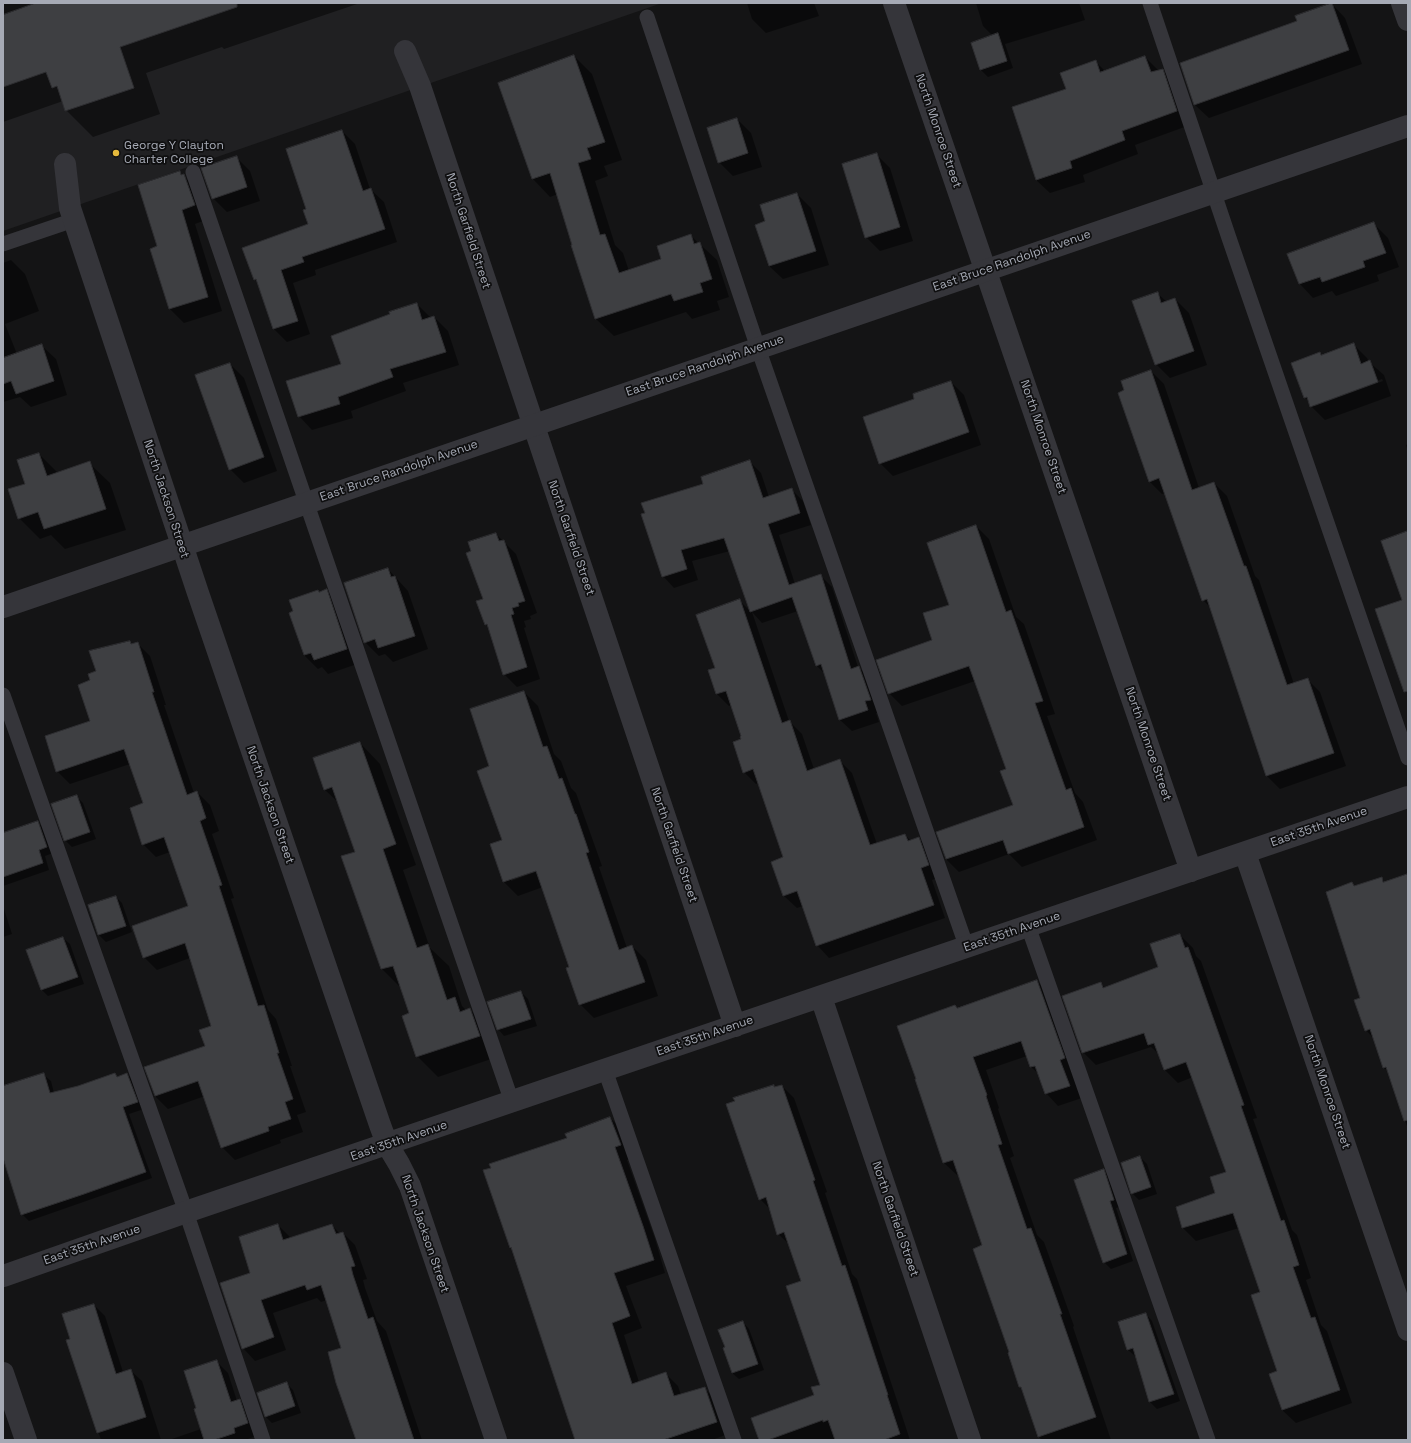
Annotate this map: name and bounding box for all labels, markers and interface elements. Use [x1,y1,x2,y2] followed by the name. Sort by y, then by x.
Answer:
[912,72,964,190] street label: North Monroe Street
[124,139,224,167] place label: George Y Clayton Charter College
[111,148,121,158] marker: George Y Clayton Charter College
[443,171,493,291] street label: North Garfield Street
[931,227,1093,295] street label: East Bruce Randolph Avenue
[624,332,786,400] street label: East Bruce Randolph Avenue
[1017,378,1069,496] street label: North Monroe Street
[318,437,480,505] street label: East Bruce Randolph Avenue
[140,438,192,560] street label: North Jackson Street
[545,479,597,597] street label: North Garfield Street
[1122,685,1174,803] street label: North Monroe Street
[243,744,297,866] street label: North Jackson Street
[648,786,700,904] street label: North Garfield Street
[1269,804,1369,850] street label: East 35th Avenue
[962,909,1062,955] street label: East 35th Avenue
[655,1013,755,1059] street label: East 35th Avenue
[1301,1033,1353,1151] street label: North Monroe Street
[349,1118,449,1164] street label: East 35th Avenue
[869,1160,921,1278] street label: North Garfield Street
[398,1173,452,1295] street label: North Jackson Street
[42,1222,142,1268] street label: East 35th Avenue

